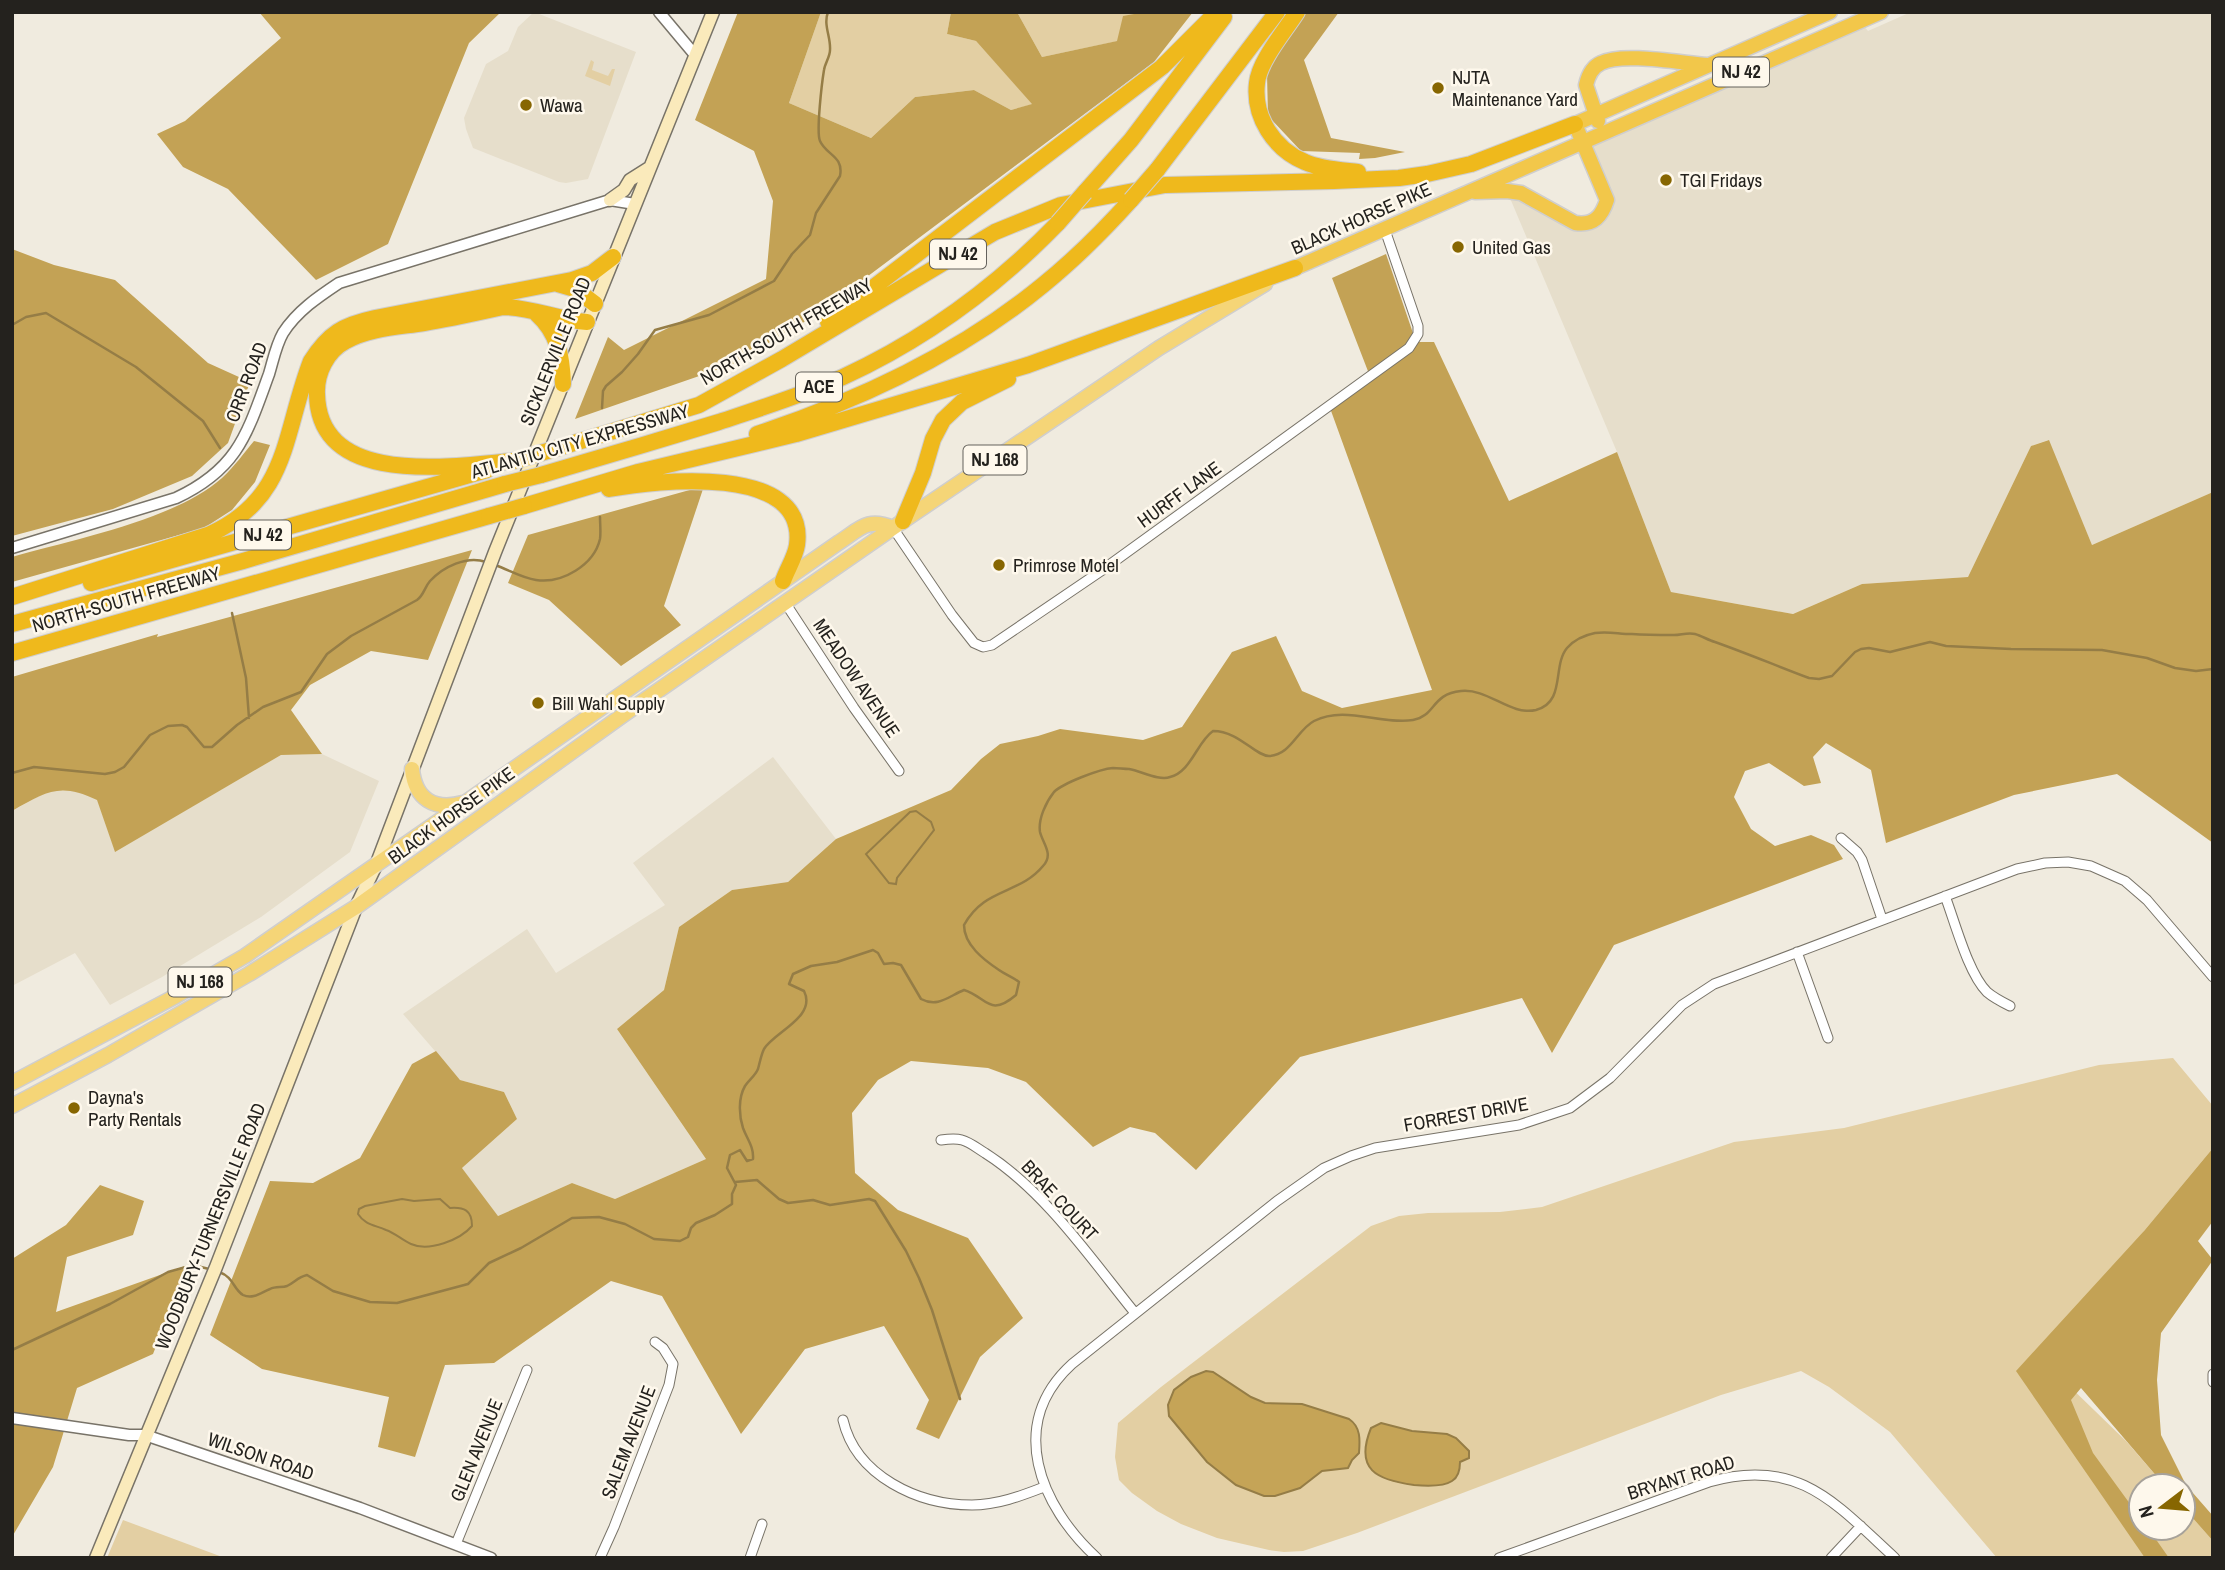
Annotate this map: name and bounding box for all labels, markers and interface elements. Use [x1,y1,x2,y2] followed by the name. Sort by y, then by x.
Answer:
[1713,58,1769,86] road number: NJ 42
[1452,64,1578,112] place label: NJTA Maintenance Yard
[1430,80,1446,96] marker: NJTA Maintenance Yard
[540,92,583,118] place label: Wawa
[518,97,534,113] marker: Wawa
[1680,167,1762,193] place label: TGI Fridays
[1658,172,1674,188] marker: TGI Fridays
[1287,175,1435,261] street label: BLACK HORSE PIKE
[1472,234,1551,260] place label: United Gas
[1450,239,1466,255] marker: United Gas
[930,240,986,268] road number: NJ 42
[695,271,877,391] street label: NORTH-SOUTH FREEWAY
[513,273,597,429] street label: SICKLERVILLE ROAD
[219,338,273,426] street label: ORR ROAD
[796,372,842,402] road number: ACE
[467,397,693,485] street label: ATLANTIC CITY EXPRESSWAY
[964,446,1026,474] road number: NJ 168
[1132,455,1226,533] street label: HURFF LANE
[235,520,291,550] road number: NJ 42
[1013,552,1119,578] place label: Primrose Motel
[991,557,1007,573] marker: Primrose Motel
[29,560,224,638] street label: NORTH-SOUTH FREEWAY
[808,613,906,743] street label: MEADOW AVENUE
[552,690,665,716] place label: Bill Wahl Supply
[530,695,546,711] marker: Bill Wahl Supply
[382,760,520,870] street label: BLACK HORSE PIKE
[168,967,232,996] road number: NJ 168
[88,1084,182,1132] place label: Dayna's Party Rentals
[1402,1090,1530,1138] street label: FORREST DRIVE
[148,1099,272,1353] street label: WOODBURY-TURNERSVILLE ROAD
[66,1100,82,1116] marker: Dayna's Party Rentals
[1016,1154,1105,1246] street label: BRAE COURT
[594,1382,662,1502] street label: SALEM AVENUE
[444,1395,508,1505] street label: GLEN AVENUE
[204,1426,318,1486] street label: WILSON ROAD
[1624,1448,1738,1506] street label: BRYANT ROAD
[2127,1472,2197,1542] north arrow
[2132,1503,2160,1521] text: N

